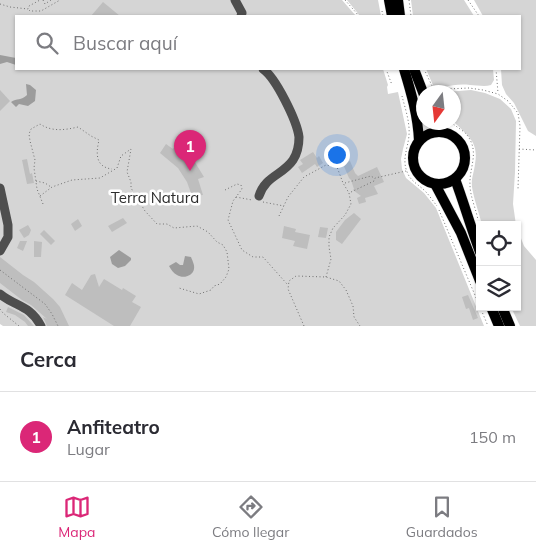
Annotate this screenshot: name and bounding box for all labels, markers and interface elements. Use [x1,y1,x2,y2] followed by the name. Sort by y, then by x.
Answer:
[15,15,521,70] search box
[33,29,61,57] icon: search
[73,31,177,55] text: Buscar aquí
[416,85,461,130] north arrow
[174,130,206,171] pin: 1
[324,142,350,168] your location
[111,188,199,207] park label: Terra Natura
[476,221,521,311] map controls
[476,221,521,266] button: locate
[476,266,521,311] button: layers
[20,346,77,372] text: Cerca
[67,415,160,439] text: Anfiteatro
[31,427,41,447] text: 1
[469,427,516,447] text: 150 m
[67,439,110,459] text: Lugar
[58,493,96,541] tab: Mapa
[212,493,289,541] tab: Cómo llegar
[406,493,478,541] tab: Guardados

